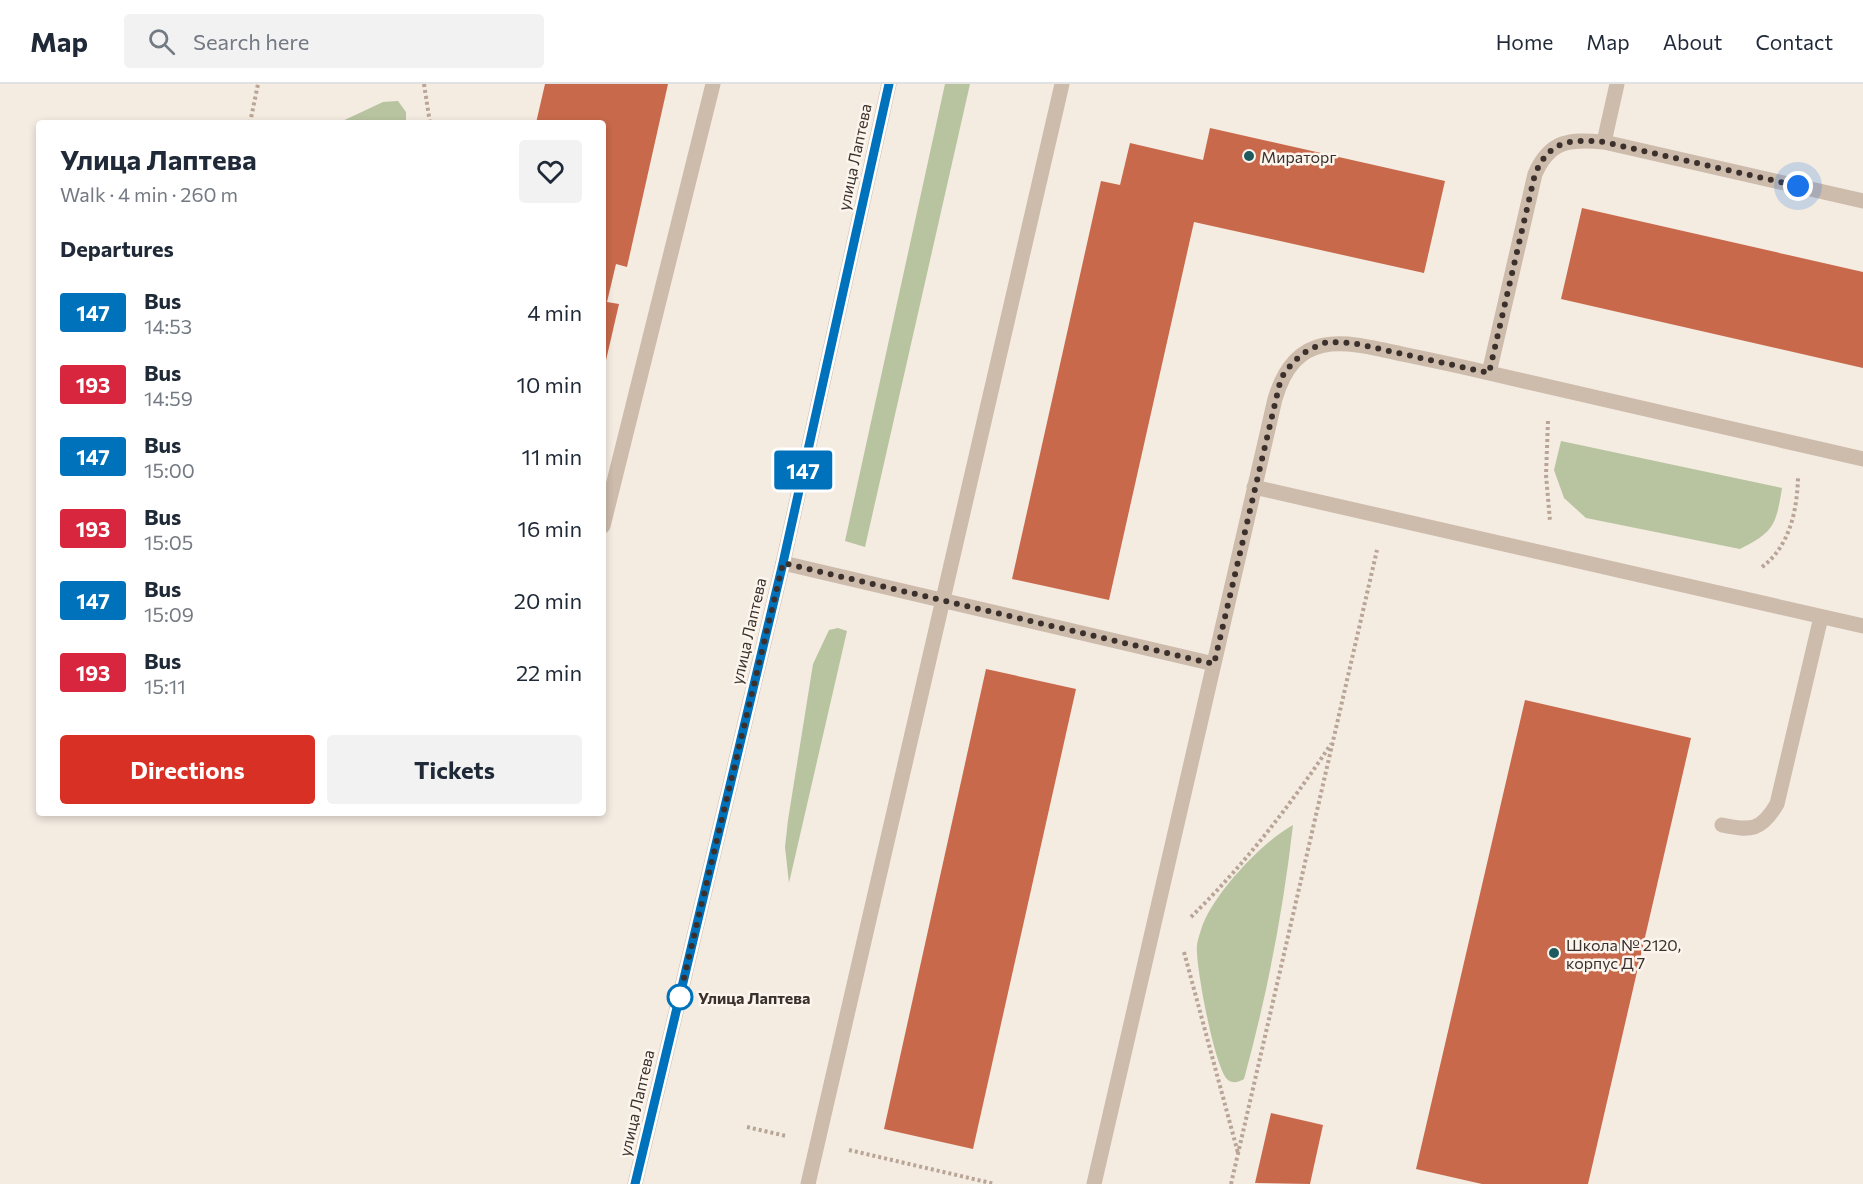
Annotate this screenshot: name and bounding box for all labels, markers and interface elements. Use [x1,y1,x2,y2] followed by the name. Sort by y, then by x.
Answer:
[124,14,544,68] search box
[30,24,88,58] text: Map
[145,25,178,58] icon: search
[193,28,309,55] text: Search here
[1496,29,1553,54] text: Home
[1586,29,1630,54] text: Map
[1663,29,1722,54] text: About
[1755,29,1833,54] text: Contact
[833,102,875,212] street label: улица Лаптева
[519,140,582,203] button: heart
[60,142,257,176] text: Улица Лаптева
[1261,147,1336,166] place label: Мираторг
[1242,149,1256,163] marker: Мираторг
[1783,171,1813,201] your location
[60,182,238,206] text: Walk · 4 min · 260 m
[60,235,174,262] text: Departures
[144,287,181,314] text: Bus
[527,299,582,326] text: 4 min
[76,300,110,325] text: 147
[144,314,192,338] text: 14:53
[144,359,181,386] text: Bus
[517,371,582,398] text: 10 min
[76,372,110,397] text: 193
[144,386,193,410] text: 14:59
[144,431,181,458] text: Bus
[522,443,582,470] text: 11 min
[76,444,110,469] text: 147
[768,450,838,490] line badge: 147
[144,458,195,482] text: 15:00
[786,458,820,483] text: 147
[144,503,181,530] text: Bus
[518,515,582,542] text: 16 min
[76,516,110,541] text: 193
[144,530,193,554] text: 15:05
[144,575,181,602] text: Bus
[726,576,770,686] street label: улица Лаптева
[514,587,582,614] text: 20 min
[76,588,110,613] text: 147
[144,602,194,626] text: 15:09
[144,647,181,674] text: Bus
[516,659,582,686] text: 22 min
[76,660,110,685] text: 193
[144,674,186,698] text: 15:11
[60,735,315,804] button: Directions
[327,735,582,804] button: Tickets
[1566,935,1681,972] place label: Школа № 2120, корпус Д 7
[1547,946,1561,960] marker: Школа № 2120, корпус Д 7
[667,984,693,1010] marker: Улица Лаптева
[698,988,810,1007] place label: Улица Лаптева
[614,1048,658,1158] street label: улица Лаптева

